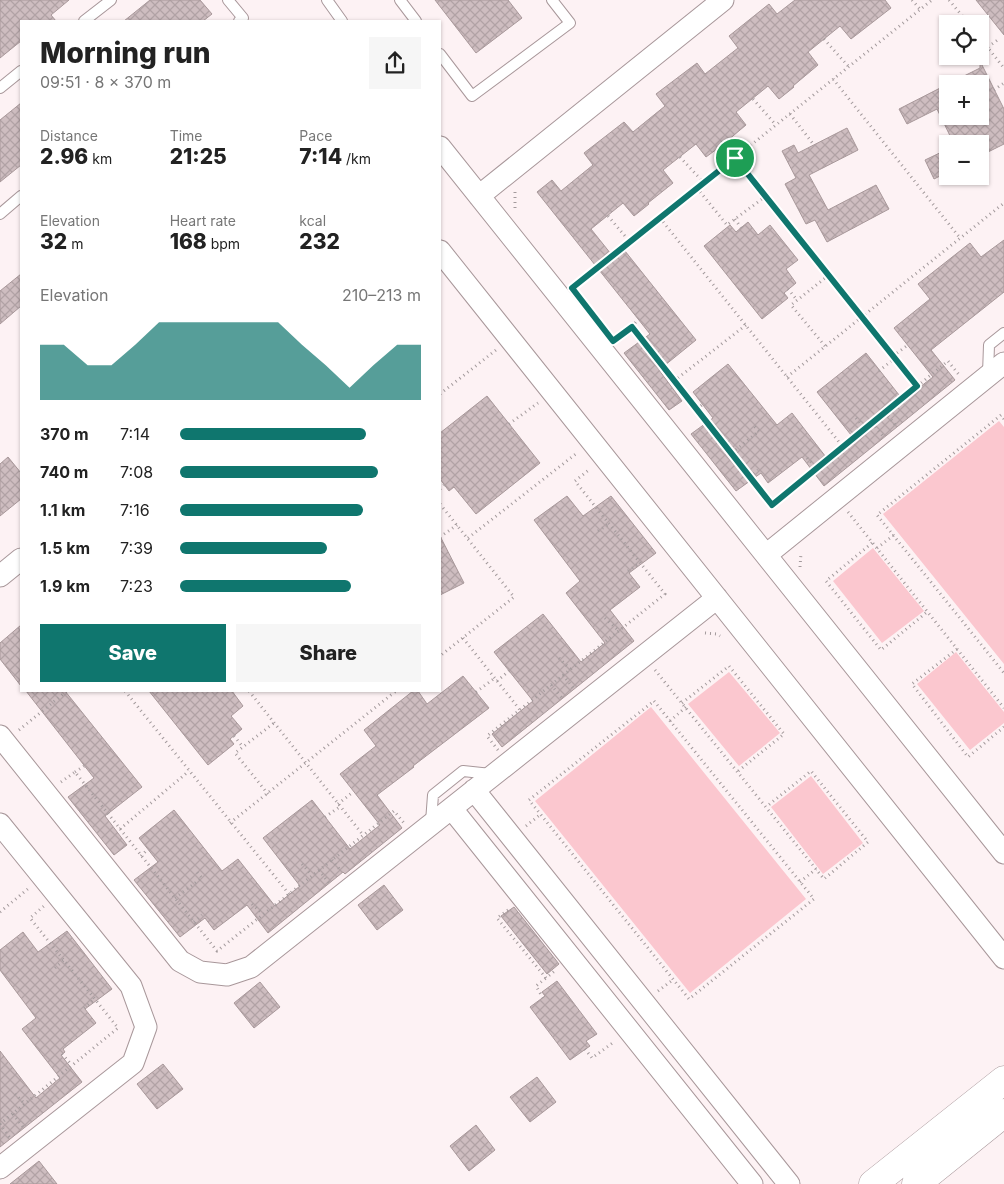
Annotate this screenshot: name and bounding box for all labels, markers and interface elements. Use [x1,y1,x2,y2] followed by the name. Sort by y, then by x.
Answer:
[939,15,989,185] map controls
[939,15,989,65] button: locate
[40,36,210,70] text: Morning run
[369,37,421,89] button: share
[40,72,171,92] text: 09:51 · 8 × 370 m
[939,75,989,125] button: +
[40,127,98,144] text: Distance
[170,127,203,144] text: Time
[299,127,332,144] text: Pace
[939,135,989,185] button: −
[714,137,756,179] pin
[40,144,88,169] text: 2.96
[170,144,227,169] text: 21:25
[299,144,342,169] text: 7:14
[721,144,749,172] icon: arrive
[88,150,112,167] text: km
[342,150,371,167] text: /km
[40,212,100,229] text: Elevation
[170,212,236,229] text: Heart rate
[299,212,326,229] text: kcal
[40,229,67,254] text: 32
[170,229,207,254] text: 168
[299,229,340,254] text: 232
[67,235,83,252] text: m
[207,235,240,252] text: bpm
[40,285,109,305] text: Elevation
[342,285,421,305] text: 210–213 m
[40,424,89,444] text: 370 m
[120,424,150,444] text: 7:14
[40,462,88,482] text: 740 m
[120,462,153,482] text: 7:08
[40,500,85,520] text: 1.1 km
[120,500,150,520] text: 7:16
[40,538,90,558] text: 1.5 km
[120,538,153,558] text: 7:39
[40,576,90,596] text: 1.9 km
[120,576,153,596] text: 7:23
[40,624,226,682] button: Save
[236,624,421,682] button: Share

